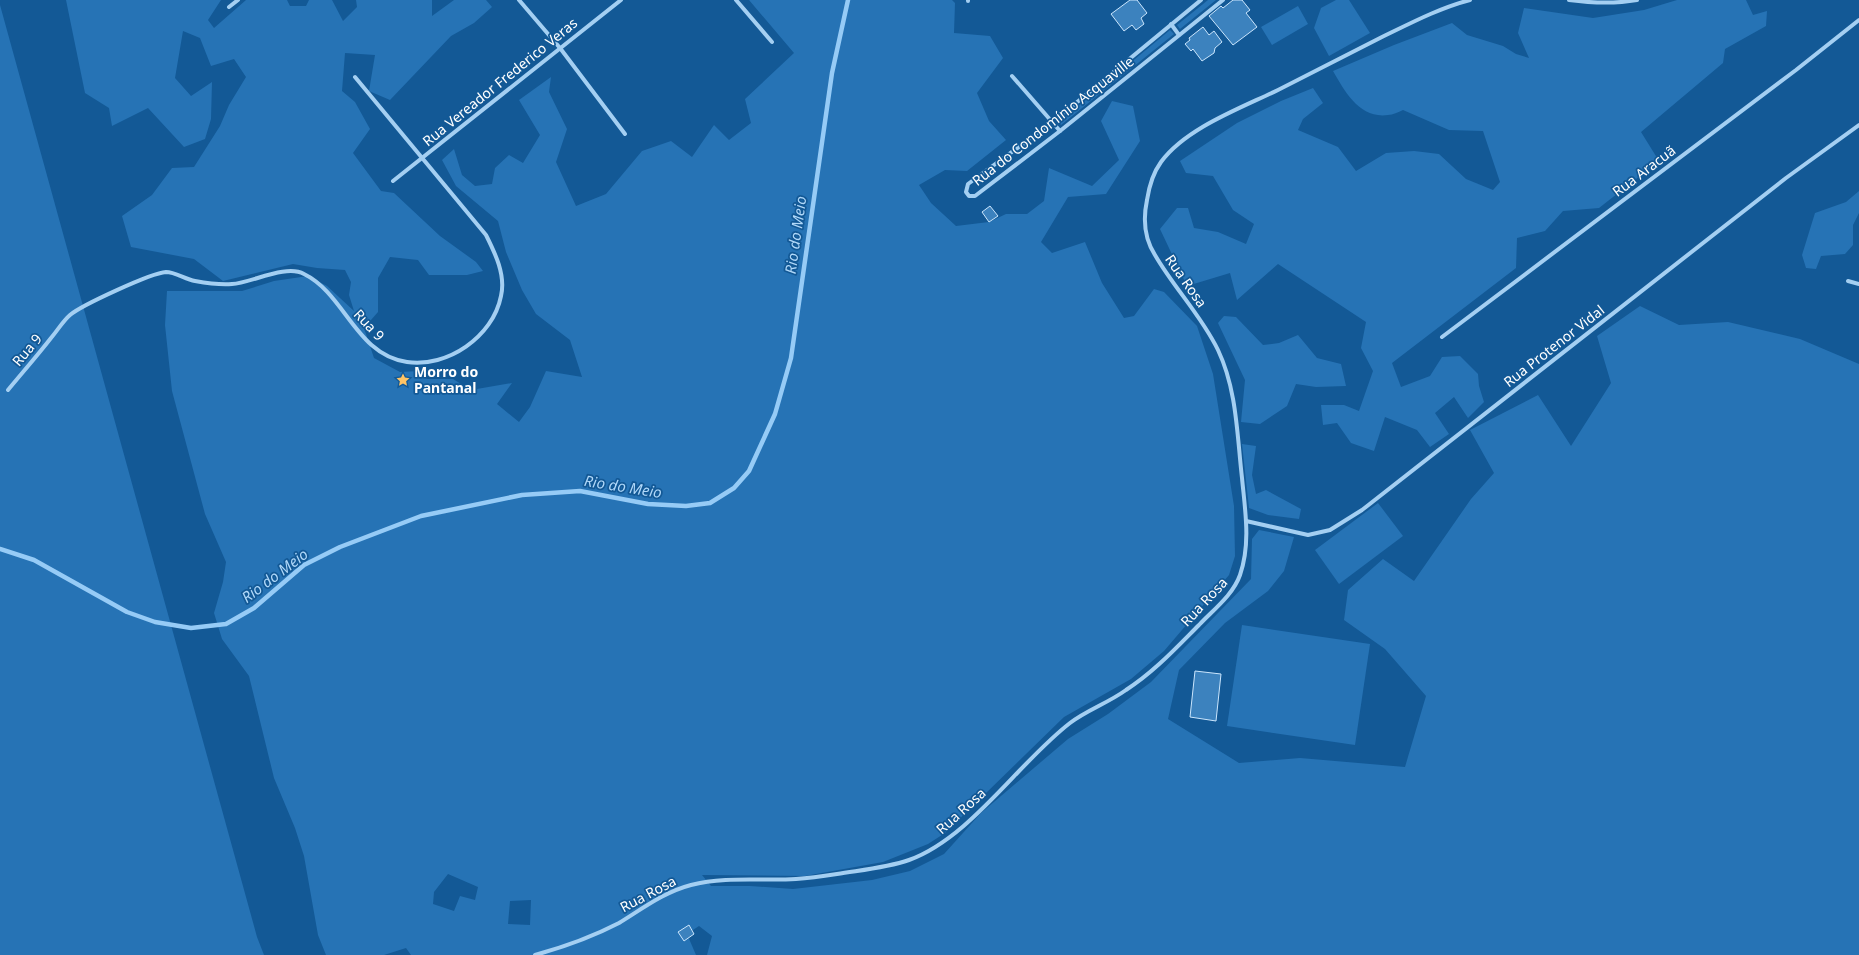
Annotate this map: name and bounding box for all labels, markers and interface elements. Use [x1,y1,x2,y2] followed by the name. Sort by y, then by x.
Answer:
[418,13,581,150] street label: Rua Vereador Frederico Veras
[968,51,1138,190] street label: Rua do Condomínio Acquaville
[1608,141,1679,201] street label: Rua Aracuã
[780,195,810,275] water label: Rio do Meio
[1161,250,1212,311] street label: Rua Rosa
[1499,300,1608,391] street label: Rua Protenor Vidal
[350,305,389,345] street label: Rua 9
[7,329,46,370] street label: Rua 9
[414,362,478,397] place label: Morro do Pantanal
[395,372,411,388] place icon: Morro do Pantanal
[583,470,663,502] water label: Rio do Meio
[237,544,312,607] water label: Rio do Meio
[1176,573,1231,630] street label: Rua Rosa
[932,783,990,838] street label: Rua Rosa
[617,871,679,916] street label: Rua Rosa

